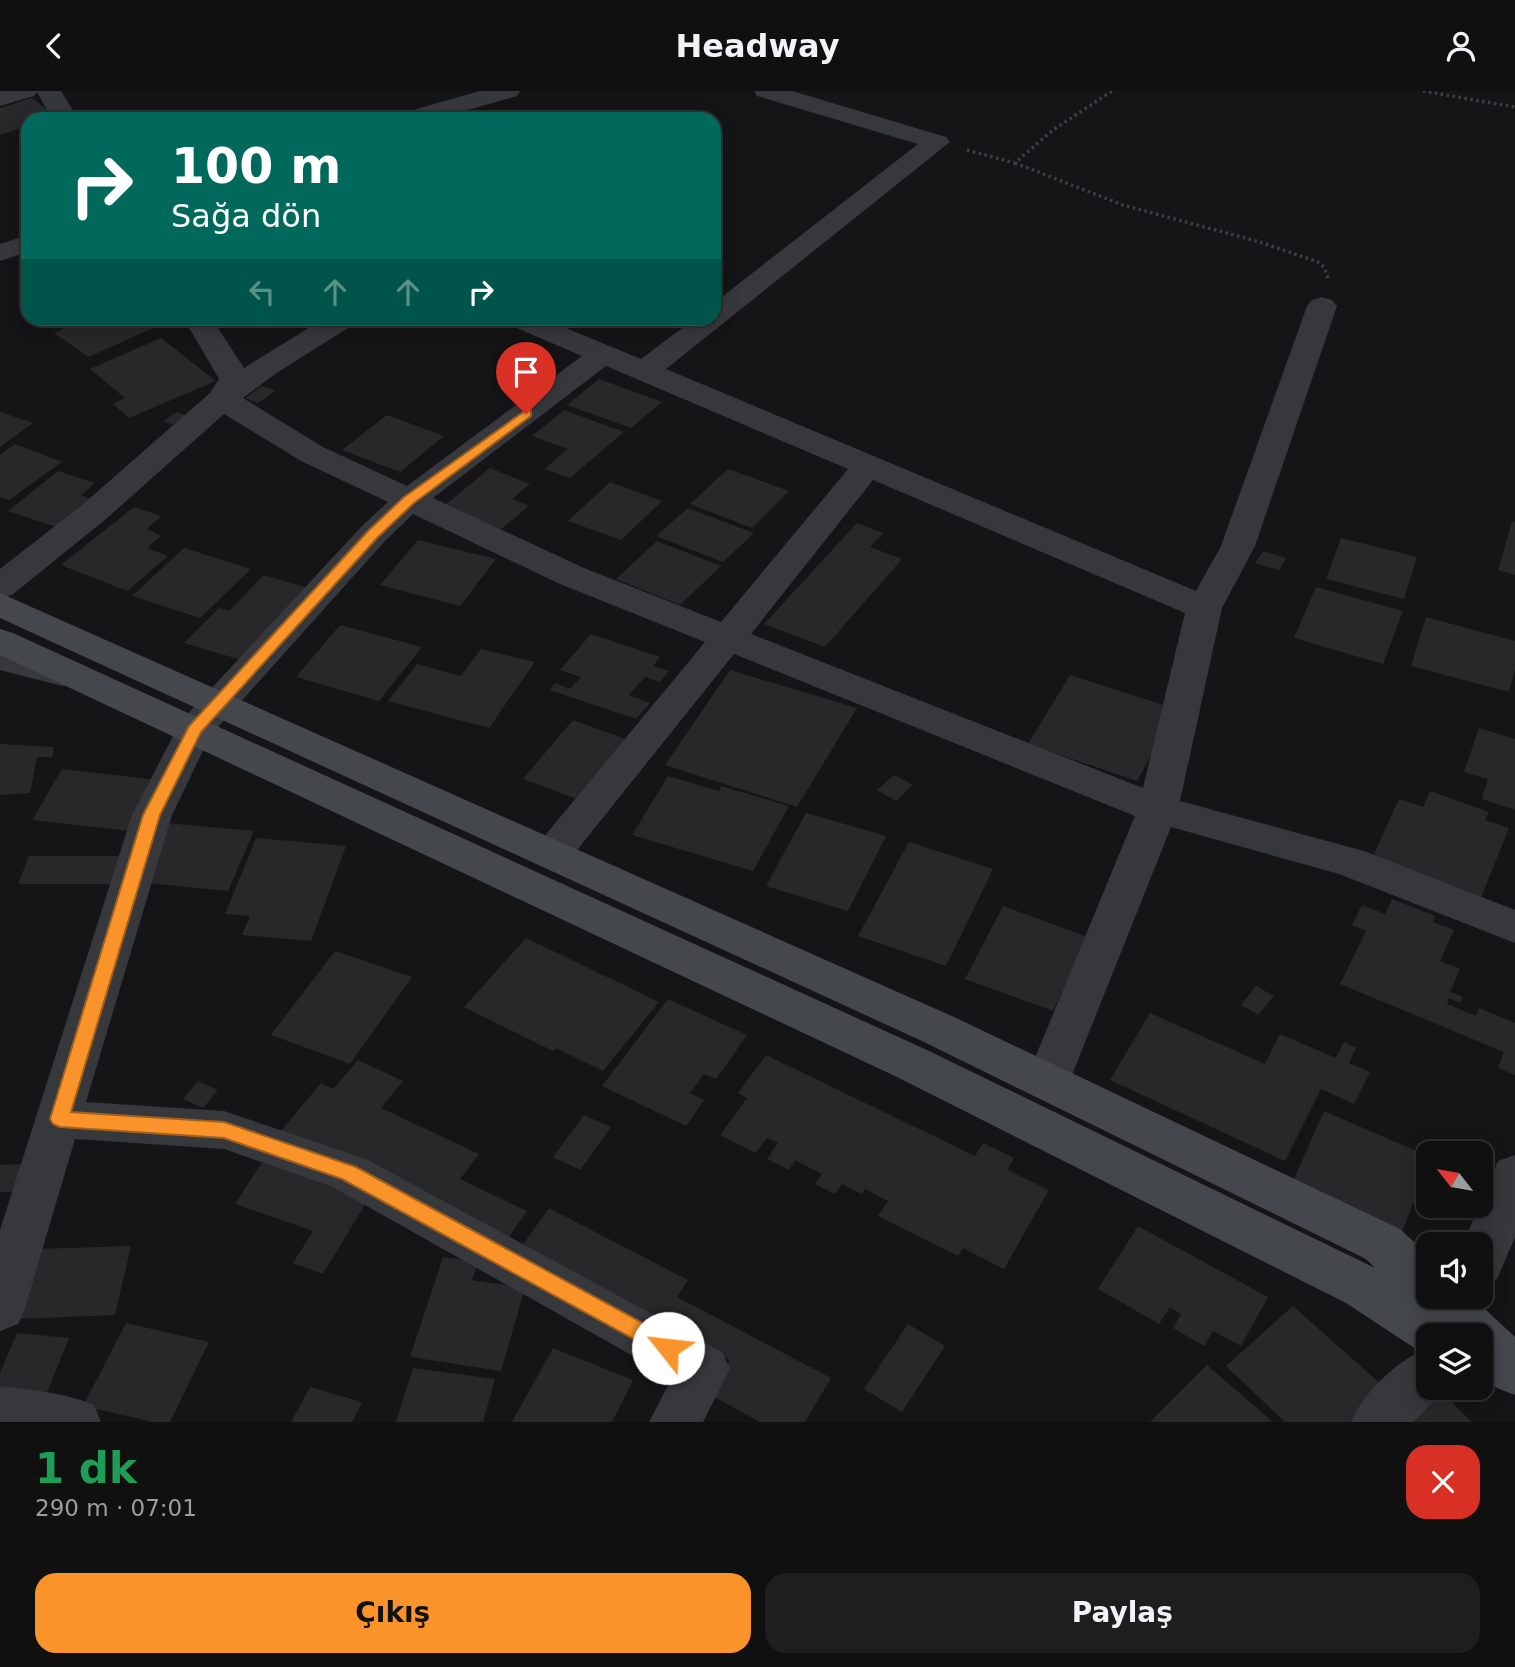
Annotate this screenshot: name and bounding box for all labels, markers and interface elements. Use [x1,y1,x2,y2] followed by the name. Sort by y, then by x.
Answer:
[35,27,73,65] icon: back
[675,27,840,65] text: Headway
[1442,27,1480,65] icon: person
[171,138,341,195] text: 100 m
[56,140,147,231] icon: right
[171,197,321,235] text: Sağa dön
[243,273,281,311] icon: left
[316,273,354,311] icon: ahead
[389,273,427,311] icon: ahead
[462,273,500,311] icon: right
[496,342,556,414] pin
[507,353,545,391] icon: arrive
[1416,1141,1493,1218] north arrow
[1416,1141,1493,1400] map controls
[1416,1232,1493,1309] button: sound
[631,1311,705,1385] position arrow
[1416,1323,1493,1400] button: layers
[35,1444,137,1493] text: 1 dk
[1406,1445,1480,1519] button: close
[35,1495,197,1521] text: 290 m · 07:01
[35,1573,751,1653] button: Çıkış
[765,1573,1480,1653] button: Paylaş

